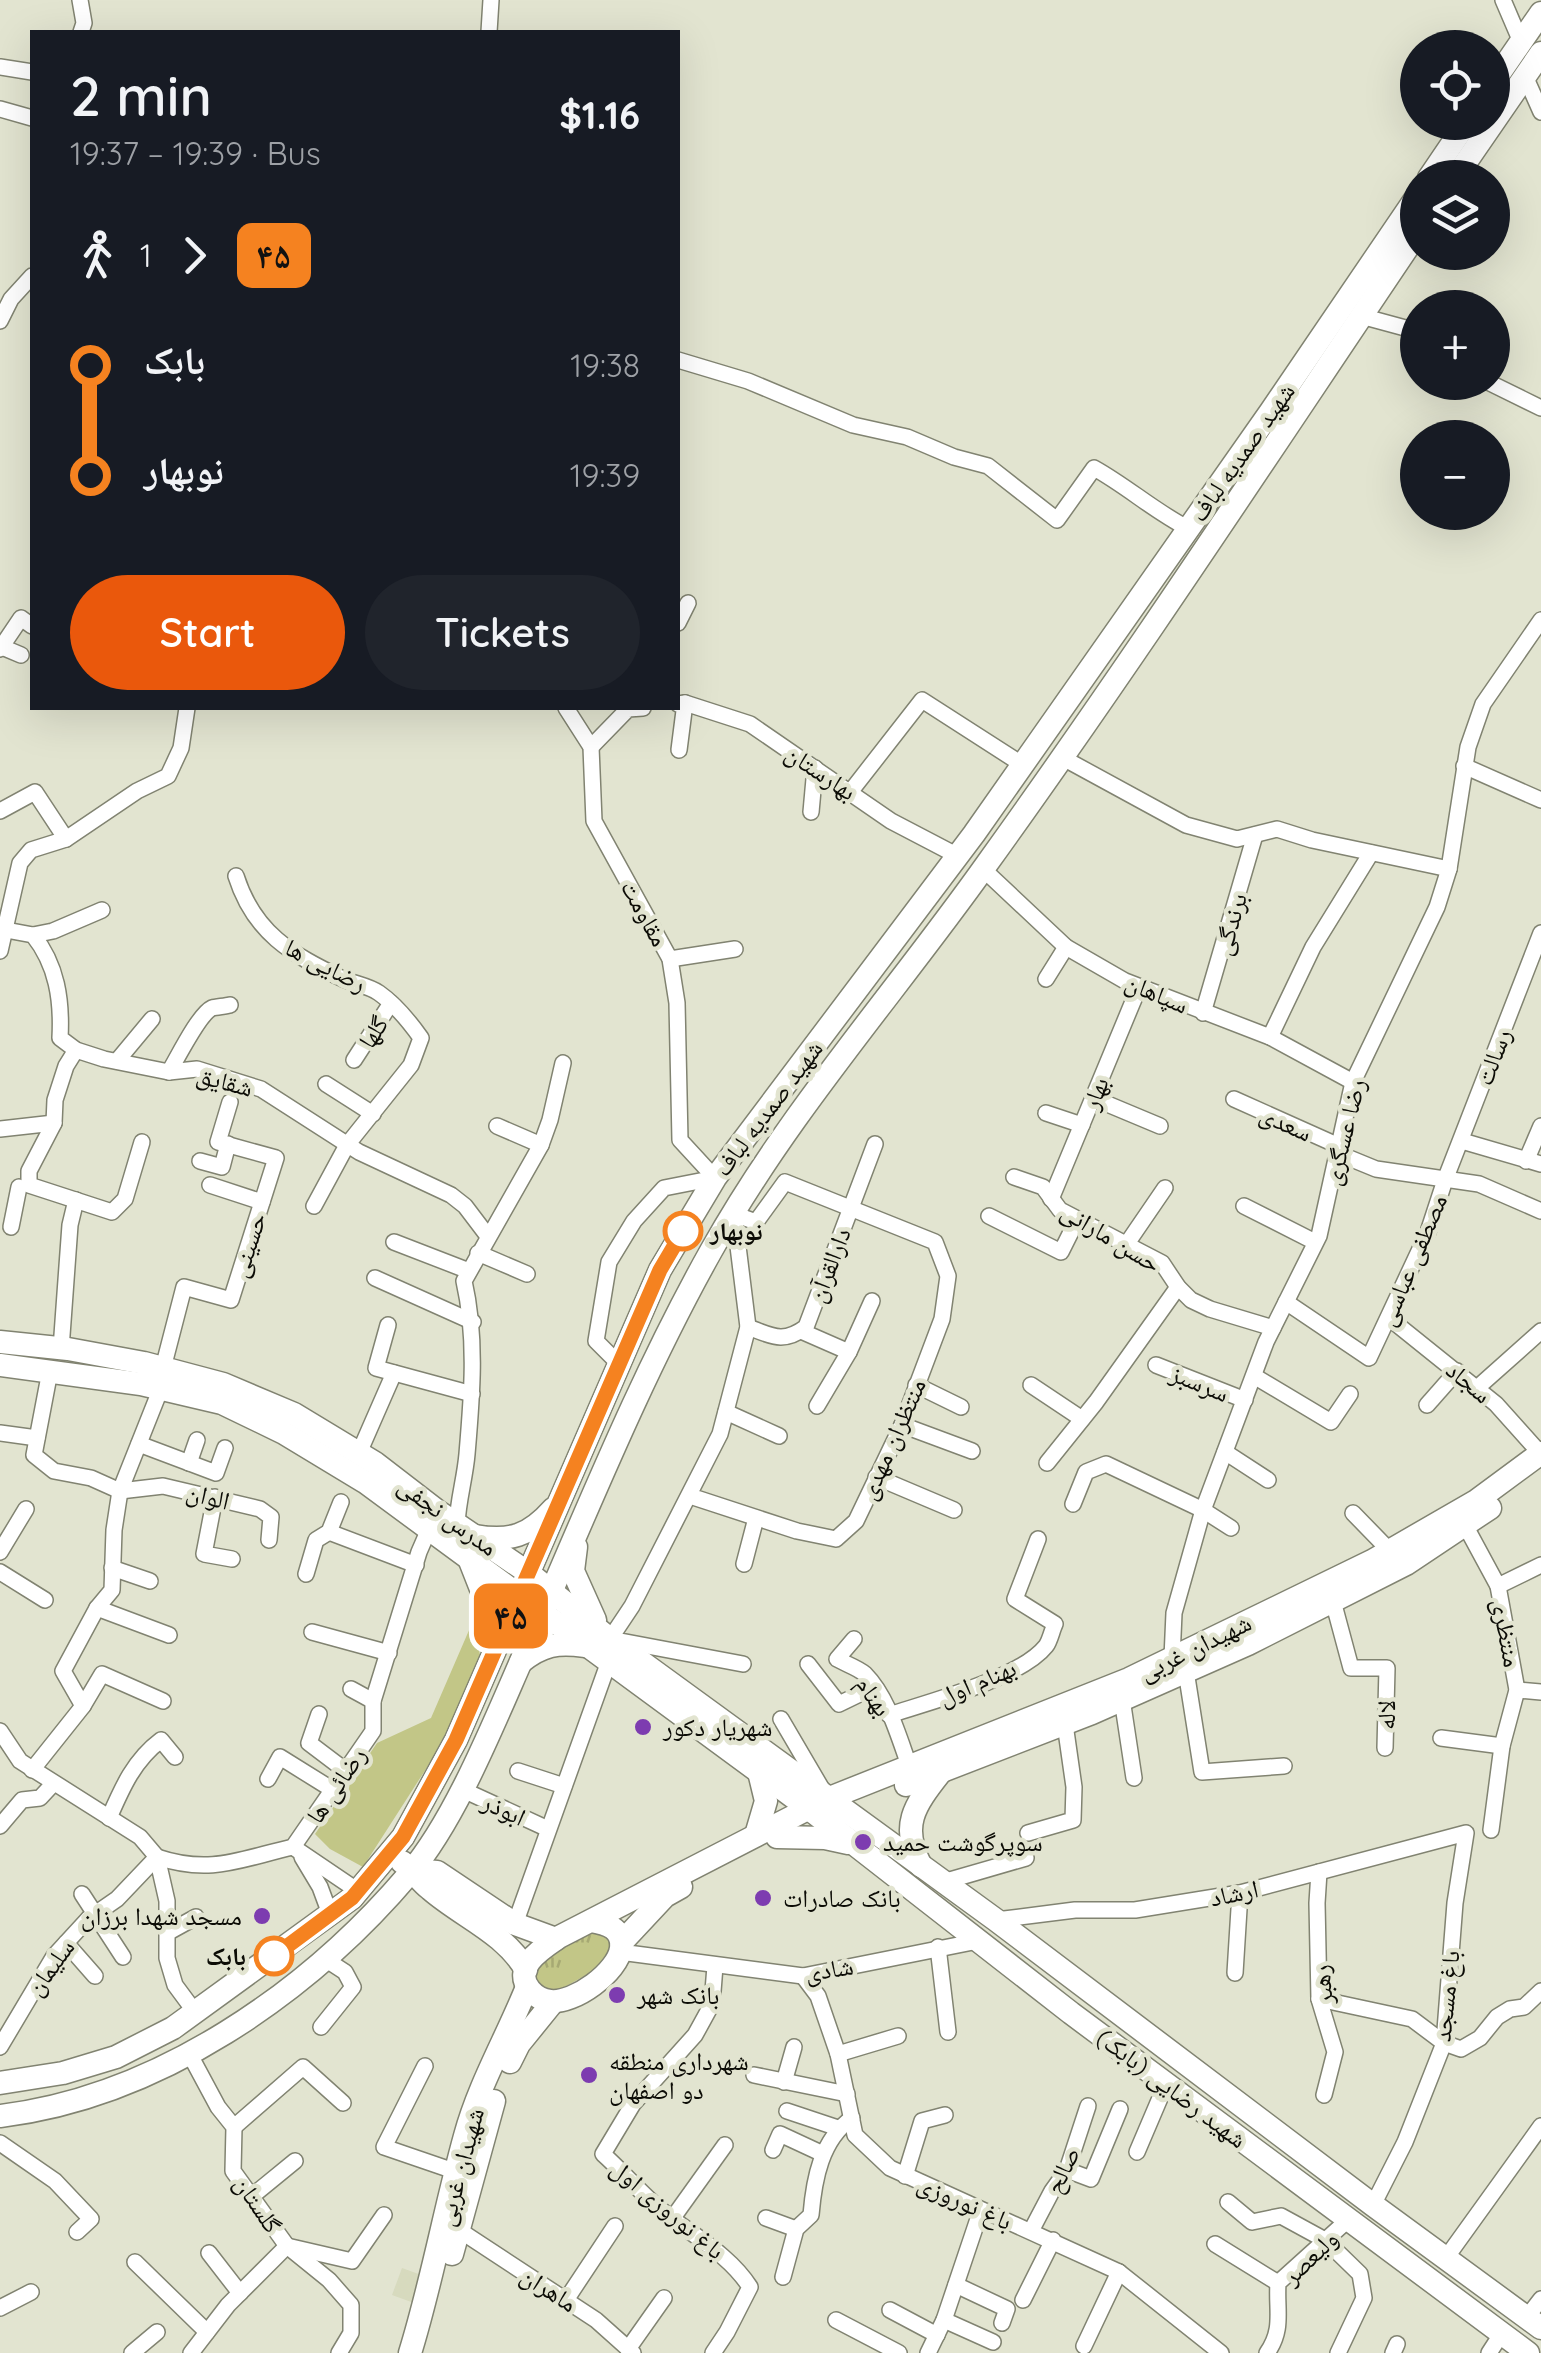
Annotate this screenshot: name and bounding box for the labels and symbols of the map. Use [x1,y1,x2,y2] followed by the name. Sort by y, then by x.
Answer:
[1182,376,1301,527] street label: شهید صمدیه لباف
[779,737,863,807] street label: بهارستان
[615,874,676,951] street label: مقاومت
[1206,889,1254,959] street label: برندگی
[280,931,372,999] street label: رضایی ها
[1121,965,1193,1021] street label: سپاهان
[351,1010,394,1054] street label: گلها
[1468,1024,1517,1090] street label: رسالت
[706,1034,829,1182] street label: شهید صمدیه لباف
[193,1058,257,1104] street label: شقایق
[1074,1072,1115,1115] street label: بهار
[1315,1075,1373,1189] street label: رضا عسگری
[1255,1097,1317,1149] street label: سعدی
[1370,1189,1454,1331] street label: مصطفی عباسی
[1055,1195,1167,1279] street label: حسن مارانی
[223,1209,273,1281] street label: حسینی
[664,1212,702,1250] marker: نوبهار
[709,1215,763,1246] place label: نوبهار
[800,1223,858,1307] street label: دارالقرآن
[1440,1354,1498,1409] street label: سجاد
[1165,1356,1234,1408] street label: سرسبز
[851,1373,933,1505] street label: منتظران مهدی
[392,1469,504,1563] street label: مدرس نجفی
[183,1475,233,1517] street label: الوان
[466,1584,556,1648] line badge: ۴۵
[1485,1596,1529,1670] street label: منتظری
[1134,1606,1256,1688] street label: شهیدان غربی
[933,1651,1021,1714] street label: بهنام اول
[848,1670,899,1723] street label: بهنام
[1370,1700,1401,1730] street label: لاله
[662,1711,773,1742] place label: شهریار دکور
[632,1716,654,1738] marker: شهریار دکور
[299,1741,373,1829] street label: رضائی ها
[477,1785,531,1832] street label: ابوذر
[883,1826,1043,1857] place label: سوپرگوشت حمید
[852,1831,874,1853] marker: سوپرگوشت حمید
[1207,1872,1261,1913] street label: ارشاد
[783,1882,901,1913] place label: بانک صادرات
[752,1887,774,1909] marker: بانک صادرات
[81,1900,242,1932] place label: مسجد شهدا برزان
[251,1905,273,1927] marker: مسجد شهدا برزان
[19,1932,81,2002] street label: سلیمان
[255,1937,293,1975] marker: بابک
[206,1940,246,1971] place label: بابک
[803,1949,855,1989] street label: شادی
[1425,1949,1467,2043] street label: باغ مسجد
[1304,1963,1339,2008] street label: رهبر
[636,1979,719,2010] place label: بانک شهر
[606,1984,628,2006] marker: بانک شهر
[1090,2021,1254,2155] street label: شهید رضایی (بابک)
[609,2045,749,2106] place label: شهرداری منطقه دو اصفهان
[578,2064,600,2086] marker: شهرداری منطقه دو اصفهان
[429,2104,491,2230] street label: شهیدان غربی
[1037,2141,1087,2199] street label: صالح
[604,2152,732,2266] street label: باغ نوروزی اول
[913,2167,1017,2237] street label: باغ نوروزی
[227,2169,289,2239] street label: گلستان
[1274,2223,1344,2291] street label: ولیعصر
[515,2259,583,2319] street label: ماهران

